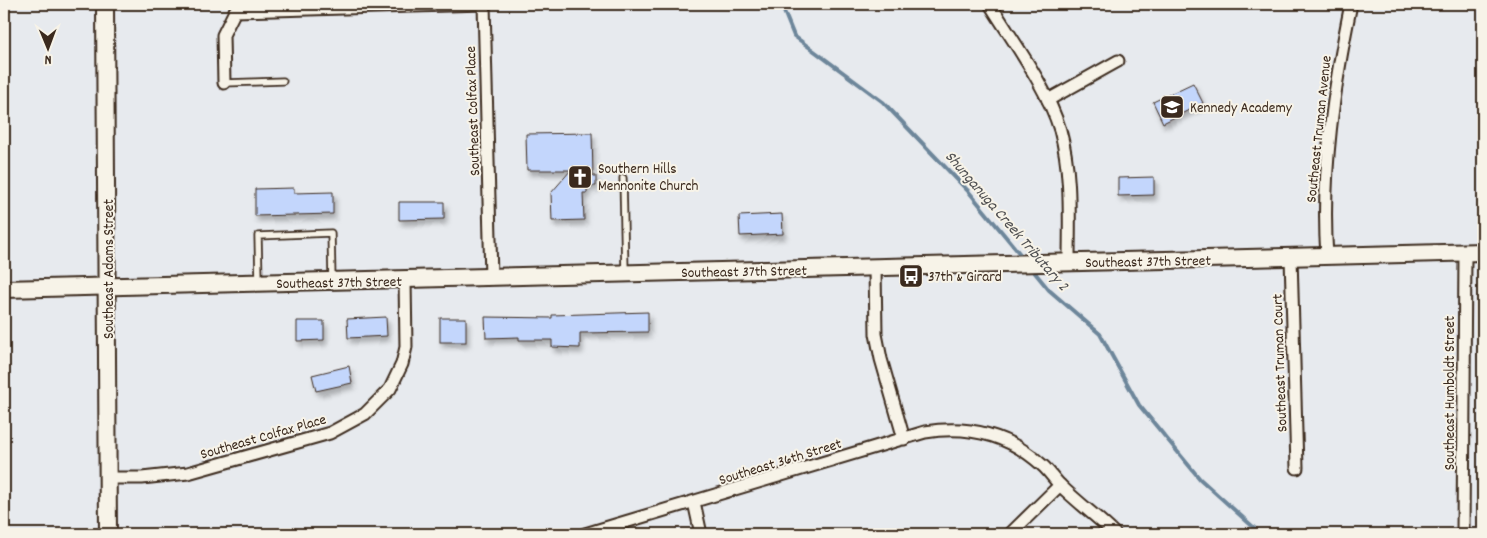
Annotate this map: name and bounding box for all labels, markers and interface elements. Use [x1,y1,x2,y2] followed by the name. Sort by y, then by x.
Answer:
[22,22,72,72] north arrow
[461,45,487,176] street label: Southeast Colfax Place
[44,49,52,69] text: N
[1301,54,1339,204] street label: Southeast Truman Avenue
[1159,94,1185,120] school or university icon: Kennedy Academy
[1190,98,1293,120] place label: Kennedy Academy
[939,146,1074,298] water label: Shunganuga Creek Tributary 2
[598,159,699,198] place label: Southern Hills Mennonite Church
[567,164,593,190] church icon: Southern Hills Mennonite Church
[99,199,121,339] street label: Southeast Adams Street
[1085,251,1212,275] street label: Southeast 37th Street
[681,261,808,285] street label: Southeast 37th Street
[898,263,924,289] bus stop icon: 37th & Girard
[928,267,1002,289] place label: 37th & Girard
[276,272,403,296] street label: Southeast 37th Street
[1268,293,1294,433] street label: Southeast Truman Court
[1440,315,1462,470] street label: Southeast Humboldt Street
[198,409,329,466] street label: Southeast Colfax Place
[716,434,845,492] street label: Southeast 36th Street

